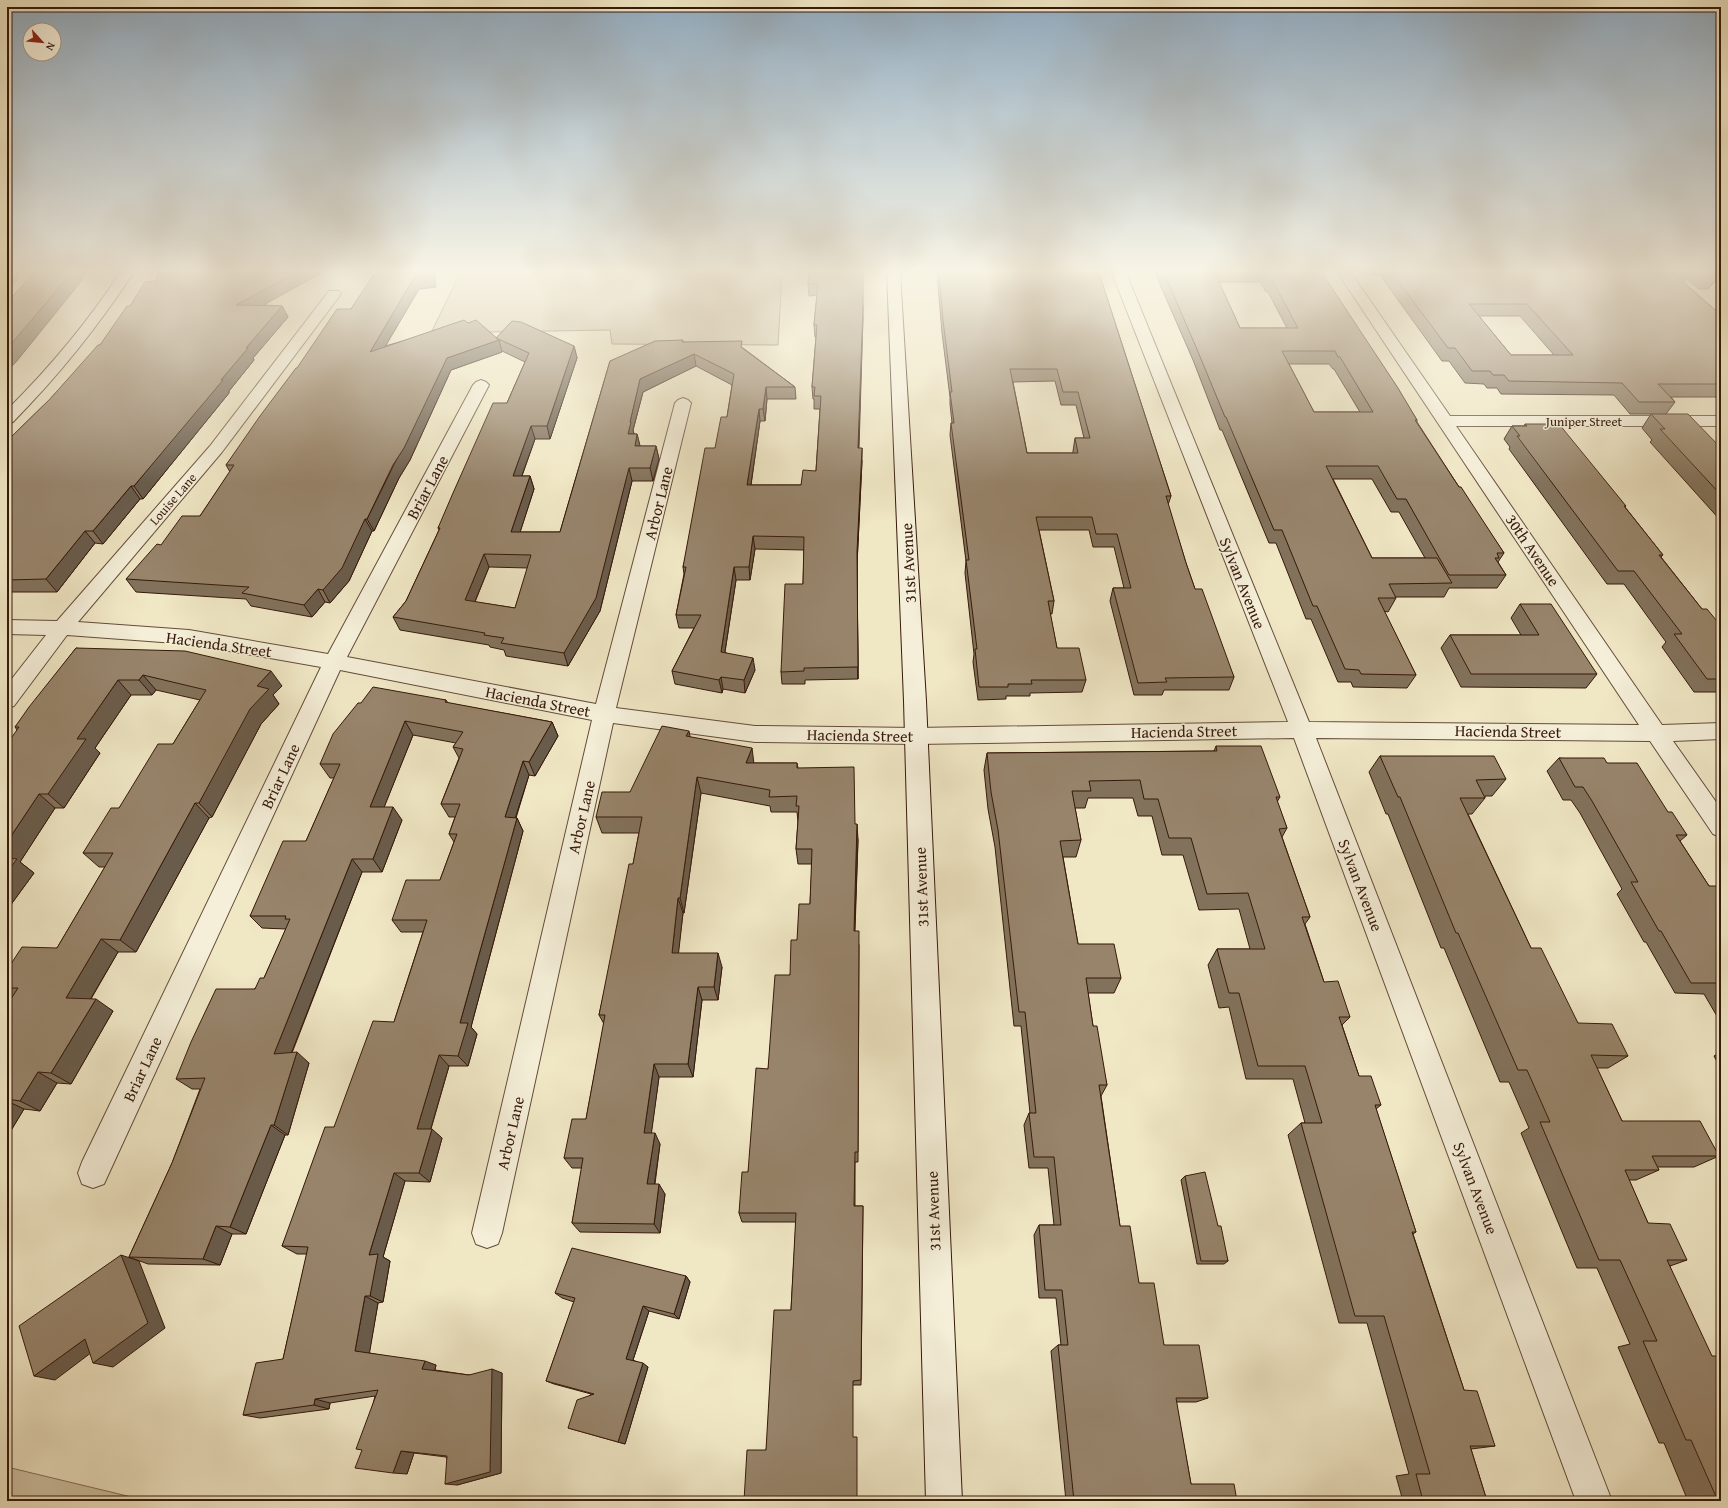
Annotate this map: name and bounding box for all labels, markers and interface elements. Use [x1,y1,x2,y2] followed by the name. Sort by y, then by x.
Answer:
[22,22,62,62] north arrow
[42,40,60,54] text: N
[1544,412,1623,431] street label: Juniper Street
[400,451,454,523] street label: Briar Lane
[637,464,679,542] street label: Arbor Lane
[145,469,201,529] street label: Louise Lane
[1500,509,1566,591] street label: 30th Avenue
[894,522,922,604] street label: 31st Avenue
[1214,533,1272,633] street label: Sylvan Avenue
[165,625,274,663] street label: Hacienda Street
[484,679,593,723] street label: Hacienda Street
[1131,718,1238,744] street label: Hacienda Street
[1455,718,1562,744] street label: Hacienda Street
[807,722,914,748] street label: Hacienda Street
[254,739,306,813] street label: Briar Lane
[561,778,601,856] street label: Arbor Lane
[1332,835,1390,935] street label: Sylvan Avenue
[908,847,934,927] street label: 31st Avenue
[116,1032,168,1106] street label: Briar Lane
[490,1094,530,1172] street label: Arbor Lane
[1447,1138,1505,1238] street label: Sylvan Avenue
[920,1171,946,1251] street label: 31st Avenue

